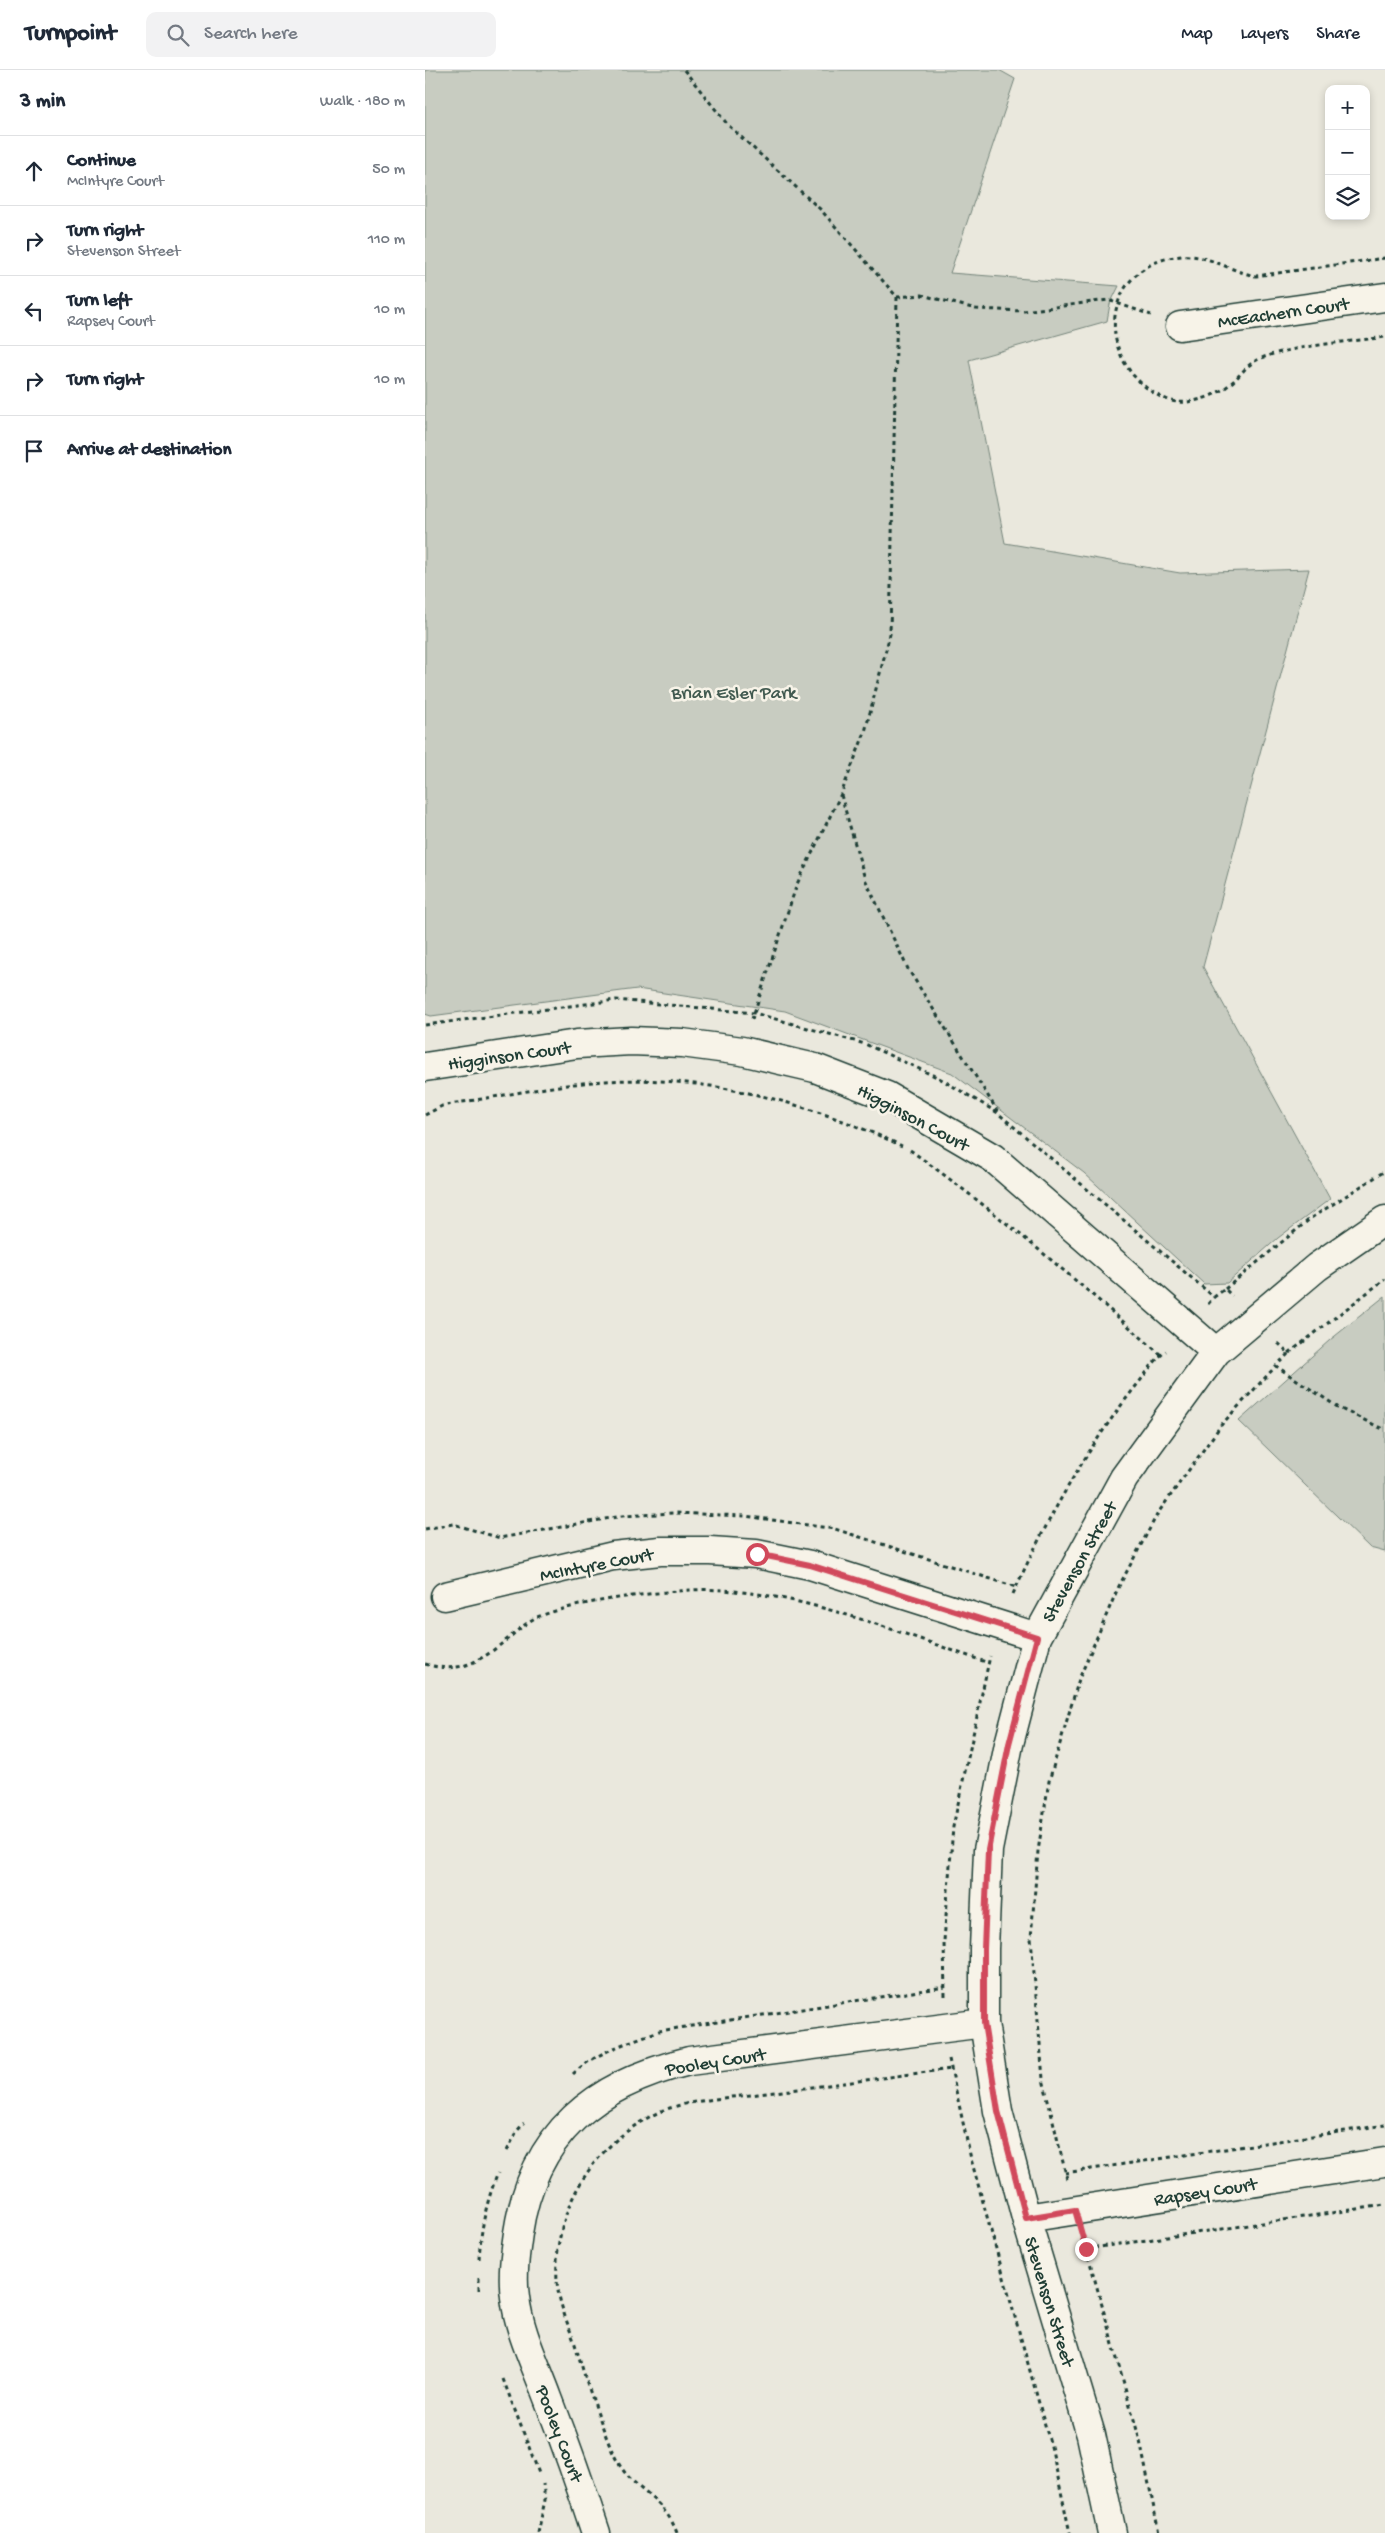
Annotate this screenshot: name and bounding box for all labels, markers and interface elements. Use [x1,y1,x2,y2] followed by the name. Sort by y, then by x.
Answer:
[146,12,496,57] search box
[25,20,116,49] text: Turnpoint
[164,21,192,49] icon: search
[204,23,298,46] text: Search here
[1181,24,1213,45] text: Map
[1241,24,1288,45] text: Layers
[1316,24,1360,45] text: Share
[1325,85,1370,220] map controls
[1325,85,1370,130] button: +
[20,90,65,115] text: 3 min
[320,93,405,112] text: Walk · 180 m
[1325,130,1370,175] button: −
[67,150,136,173] text: Continue
[20,157,48,185] icon: ahead
[372,161,405,180] text: 50 m
[67,173,164,192] text: McIntyre Court
[1325,175,1370,220] button: layers
[67,220,143,243] text: Turn right
[20,227,48,255] icon: right
[368,231,405,250] text: 110 m
[67,243,180,262] text: Stevenson Street
[67,290,131,313] text: Turn left
[1216,294,1353,335] street label: McEachern Court
[20,297,48,325] icon: left
[374,301,405,320] text: 10 m
[67,313,155,332] text: Rapsey Court
[20,367,48,395] icon: right
[67,369,143,392] text: Turn right
[374,371,405,390] text: 10 m
[20,437,48,465] icon: arrive
[67,439,231,462] text: Arrive at destination
[671,683,798,706] park label: Brian Esler Park
[447,1037,575,1077] street label: Higginson Court
[852,1080,974,1159] street label: Higginson Court
[1038,1496,1125,1627] street label: Stevenson Street
[746,1543,769,1566] route start
[538,1544,657,1589] street label: McIntyre Court
[663,2044,770,2083] street label: Pooley Court
[1152,2174,1261,2213] street label: Rapsey Court
[1017,2234,1079,2372] street label: Stevenson Street
[1075,2238,1098,2261] route end
[528,2382,587,2488] street label: Pooley Court

